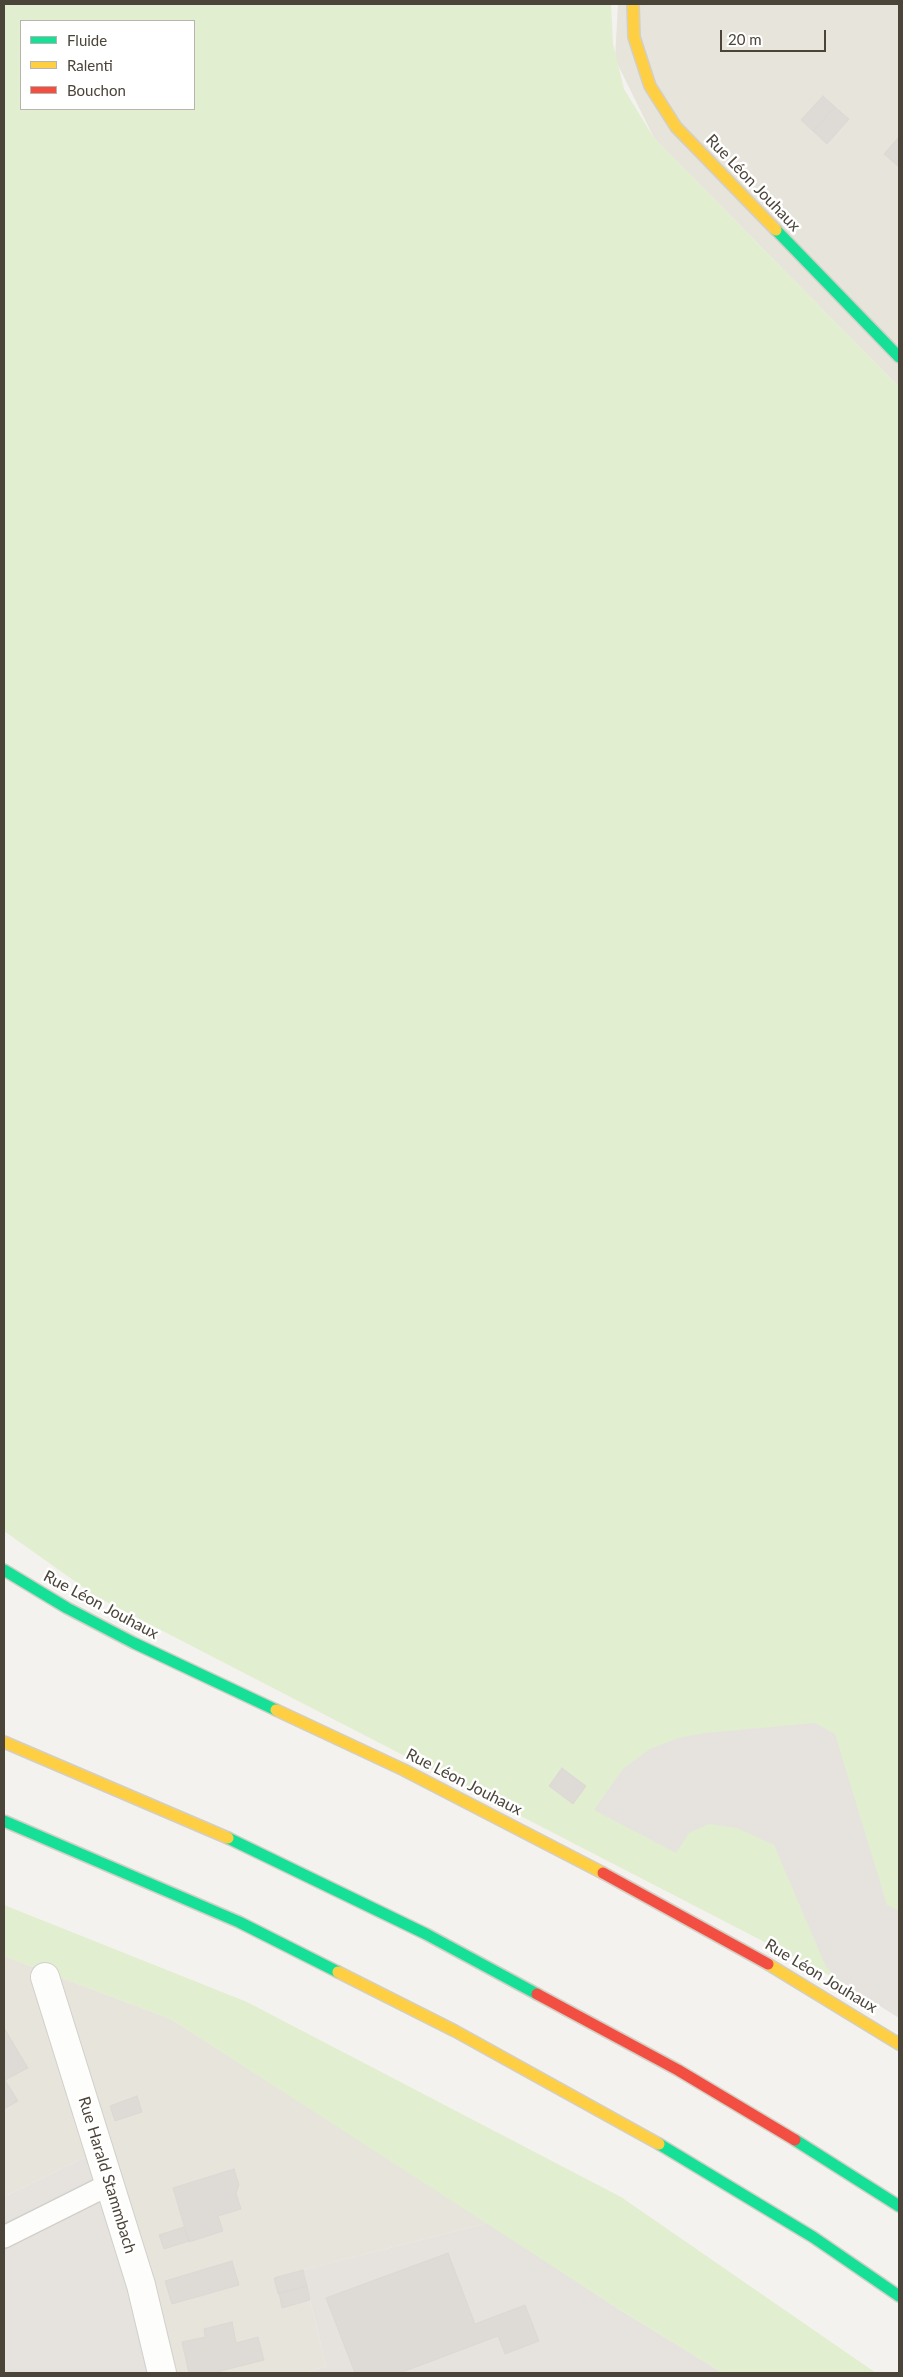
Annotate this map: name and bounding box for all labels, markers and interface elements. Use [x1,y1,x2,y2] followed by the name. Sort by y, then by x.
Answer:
[20,20,195,110] legend
[723,20,829,52] scale bar
[728,30,762,48] text: 20 m
[67,31,107,49] text: Fluide
[67,56,113,74] text: Ralenti
[67,81,126,99] text: Bouchon
[702,130,804,236] street label: Rue Léon Jouhaux
[40,1567,162,1643] street label: Rue Léon Jouhaux
[403,1744,525,1820] street label: Rue Léon Jouhaux
[761,1935,881,2017] street label: Rue Léon Jouhaux
[74,2094,140,2256] street label: Rue Harald Stammbach

